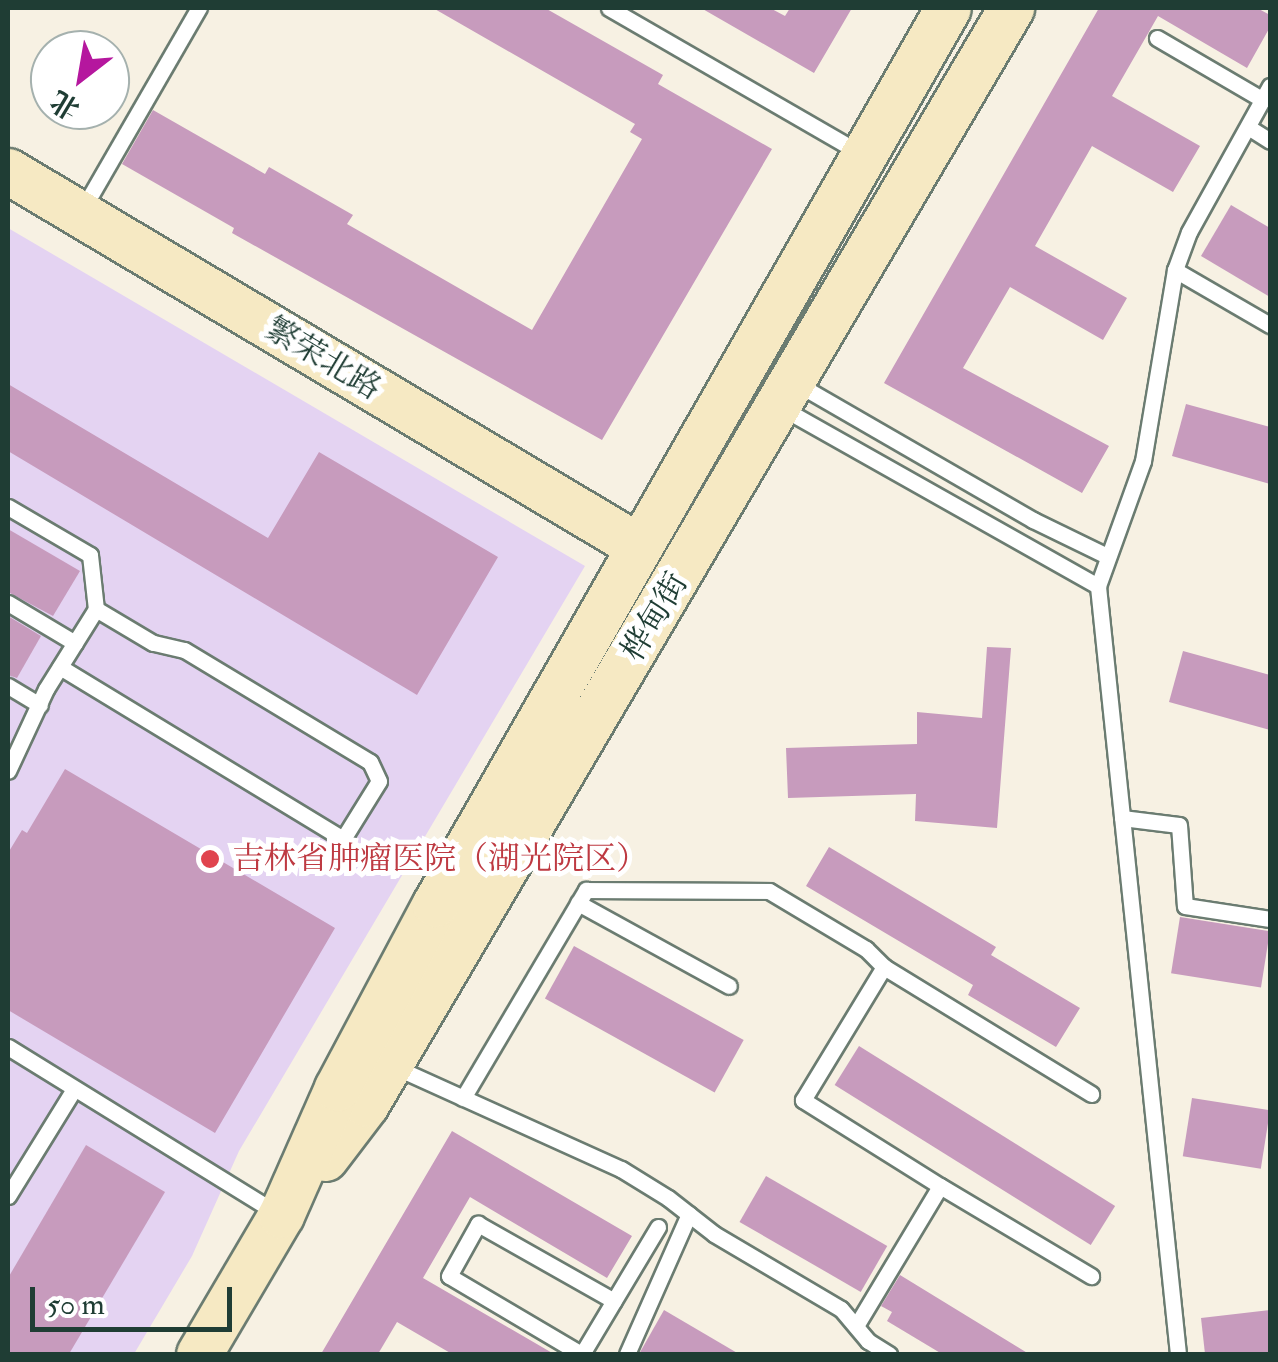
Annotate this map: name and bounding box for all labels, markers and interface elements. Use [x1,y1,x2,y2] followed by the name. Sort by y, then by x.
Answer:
[30,30,130,130] north arrow
[44,82,86,127] text: 北
[258,310,388,408] street label: 繁荣北路
[614,566,696,668] street label: 桦甸街
[232,840,648,878] place label: 吉林省肿瘤医院（湖光院区）
[197,846,223,872] marker: 吉林省肿瘤医院（湖光院区）
[35,1267,238,1329] scale bar
[47,1286,105,1323] text: 50 m

